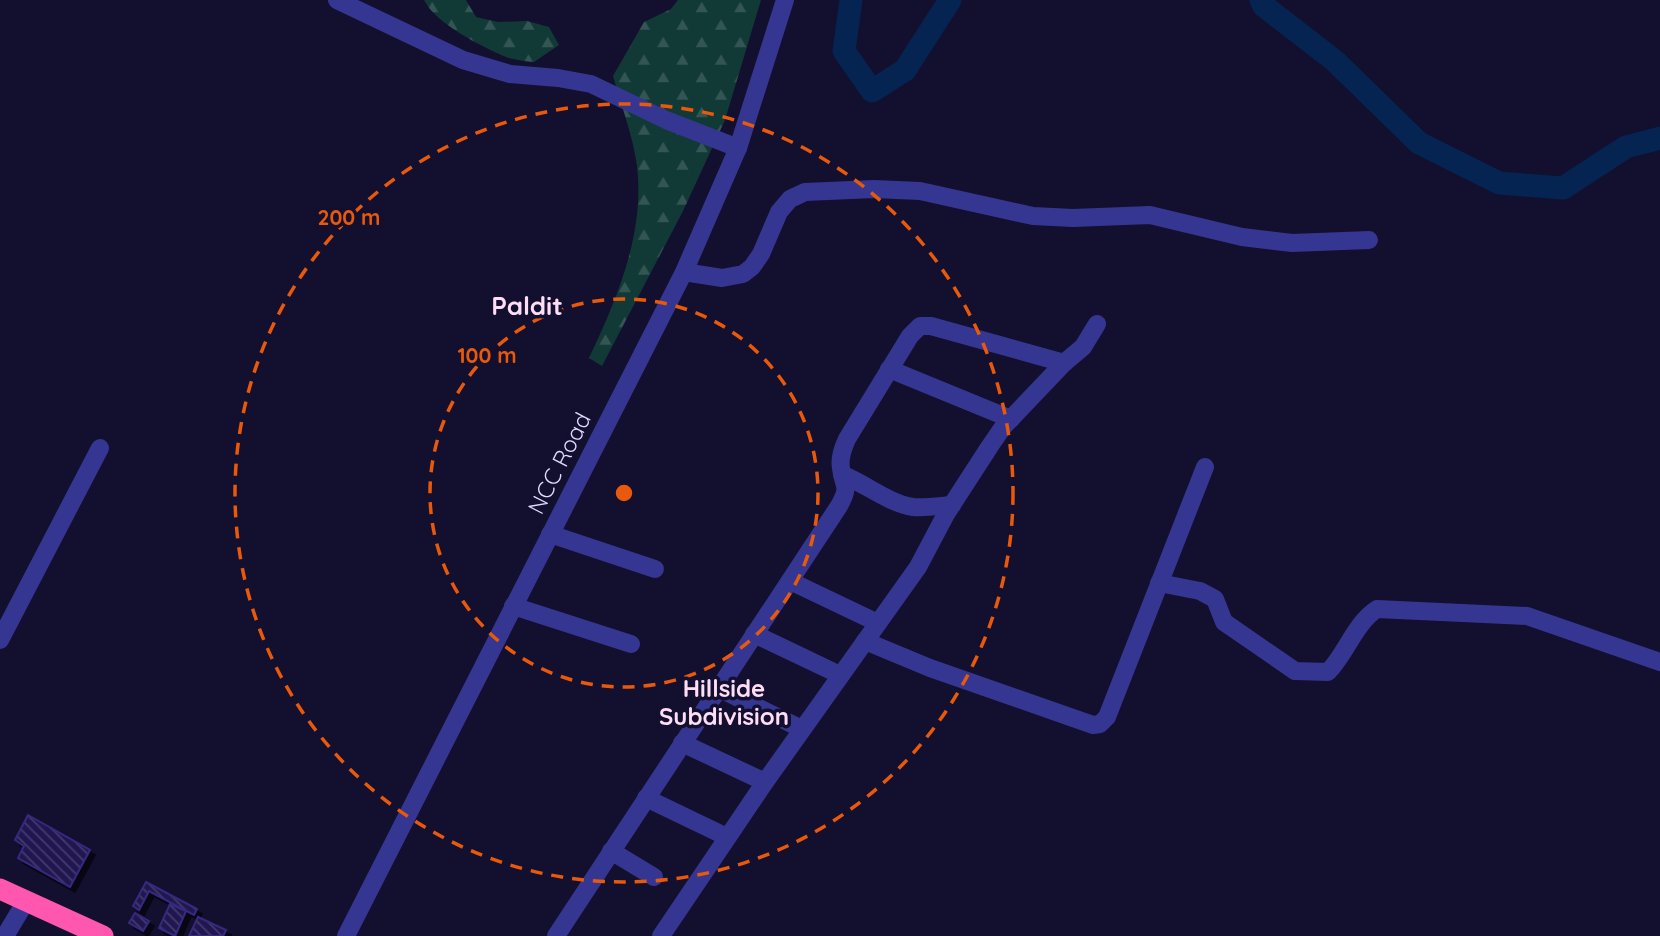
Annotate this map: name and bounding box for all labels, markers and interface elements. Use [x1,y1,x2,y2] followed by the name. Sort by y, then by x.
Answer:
[318,204,380,230] text: 200 m
[491,289,563,322] district label: Paldit
[457,342,517,368] text: 100 m
[521,407,597,519] street label: NCC Road
[612,481,636,505] centre of rings
[659,673,789,731] district label: Hillside Subdivision

